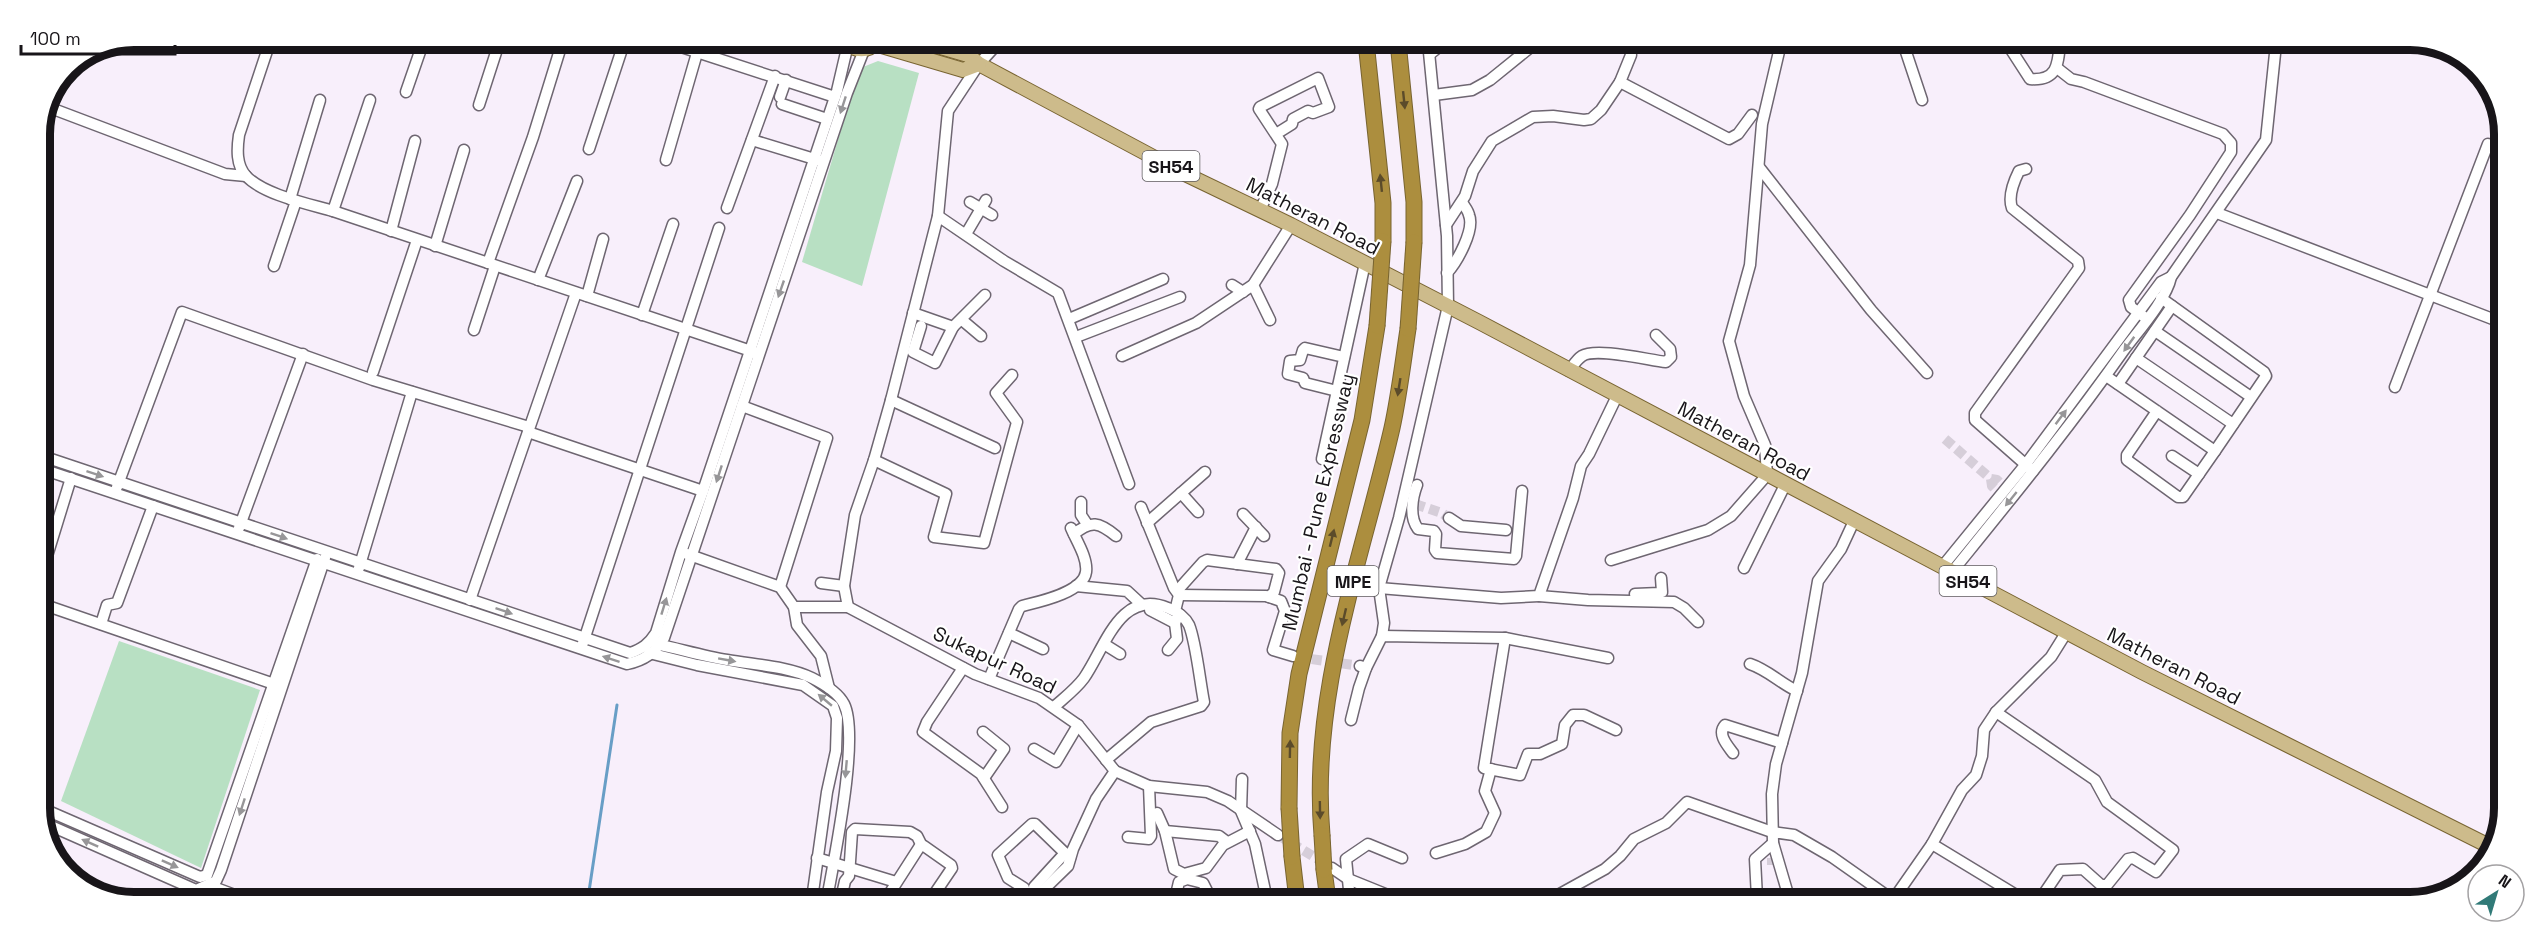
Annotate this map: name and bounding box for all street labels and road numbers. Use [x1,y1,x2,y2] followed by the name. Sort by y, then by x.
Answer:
[1142,151,1200,181] road number: SH54
[1242,171,1384,261] street label: Matheran Road
[1276,371,1360,633] street label: Mumbai - Pune Expressway
[1673,395,1815,487] street label: Matheran Road
[1328,566,1378,596] road number: MPE
[1940,566,1996,596] road number: SH54
[929,620,1061,700] street label: Sukapur Road
[2103,621,2245,711] street label: Matheran Road

